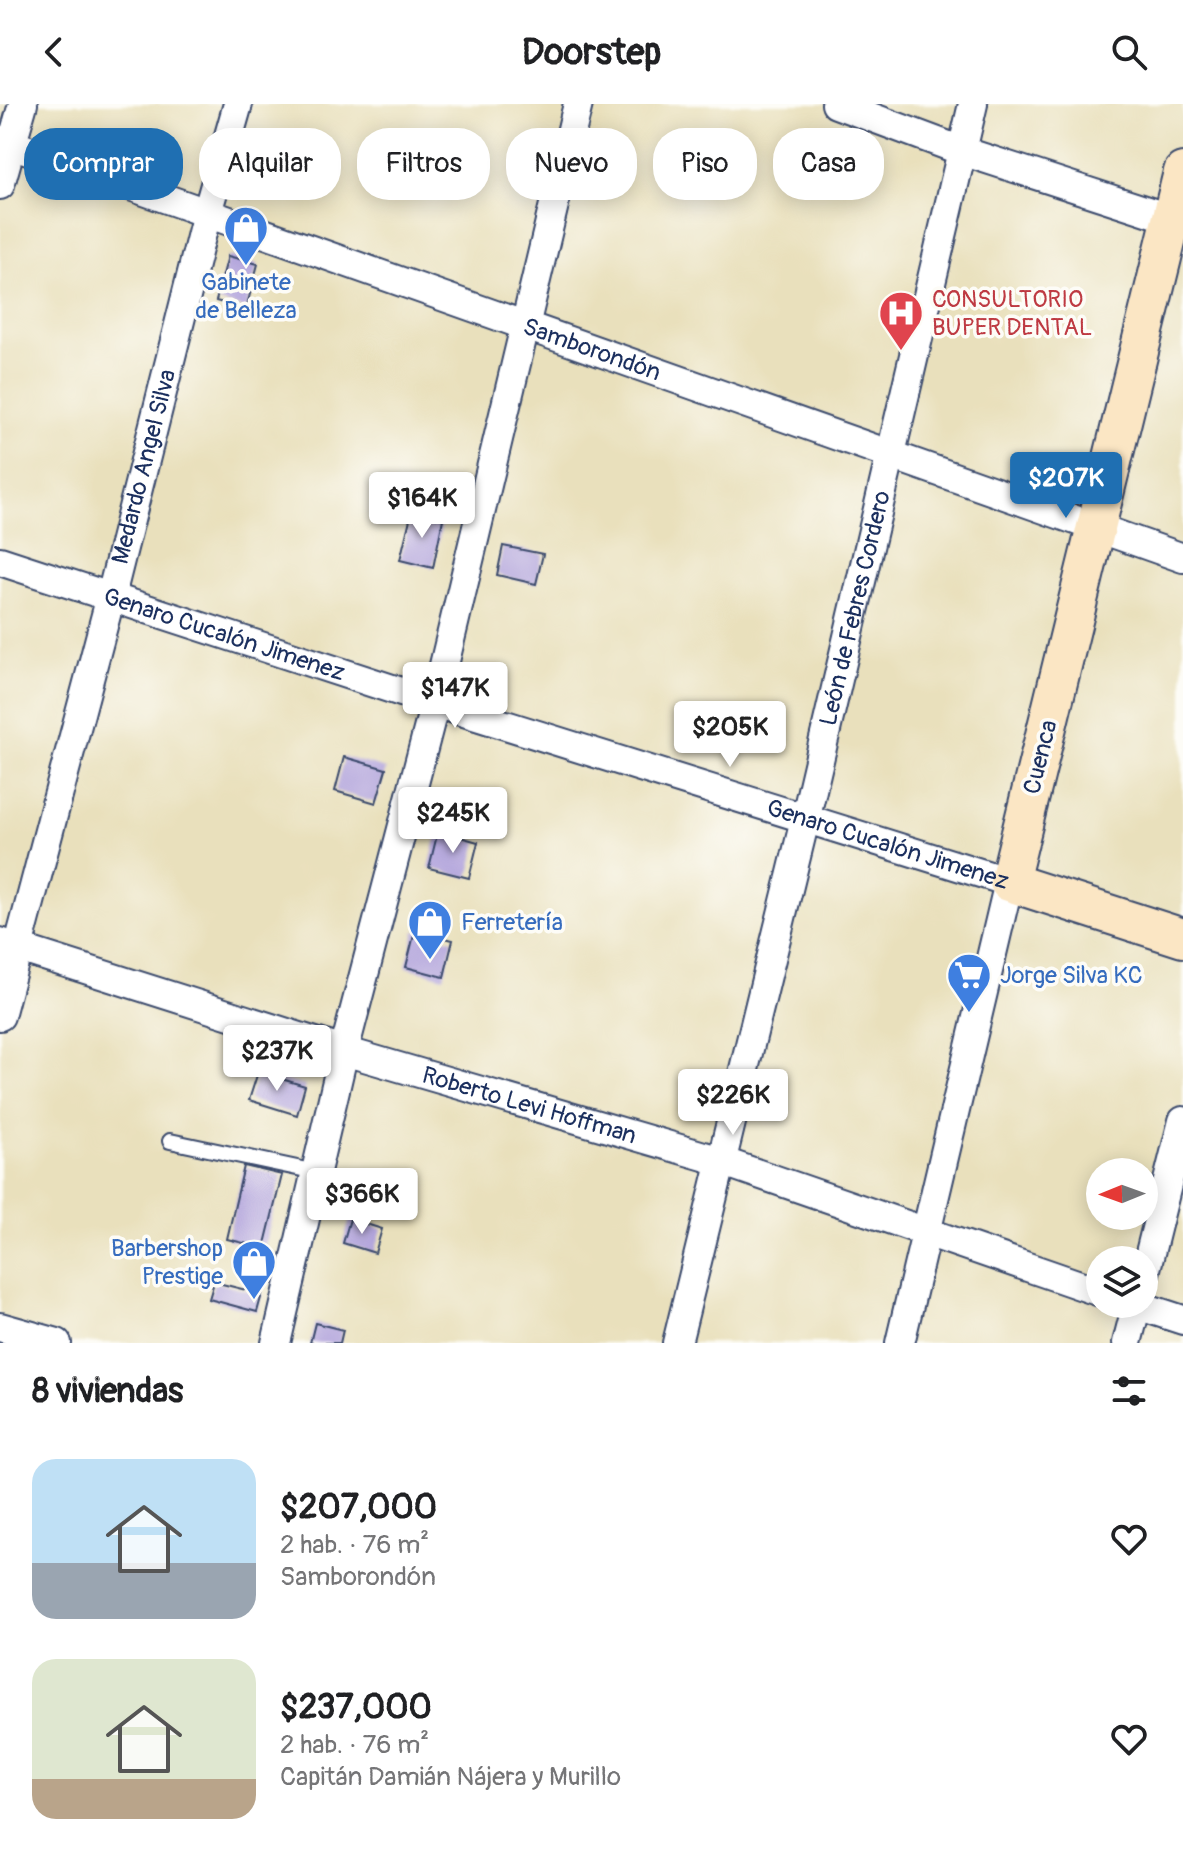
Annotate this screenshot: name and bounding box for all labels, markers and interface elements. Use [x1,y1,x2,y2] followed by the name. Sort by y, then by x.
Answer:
[32,30,76,74] icon: back
[522,30,661,75] text: Doorstep
[1107,30,1151,74] icon: search
[24,128,183,200] chip: Comprar
[199,128,341,200] chip: Alquilar
[357,128,490,200] chip: Filtros
[506,128,637,200] chip: Nuevo
[653,128,757,200] chip: Piso
[773,128,884,200] chip: Casa
[222,204,270,267] shop icon: Gabinete de Belleza
[195,268,297,325] place label: Gabinete de Belleza
[932,285,1092,342] place label: CONSULTORIO BUPER DENTAL
[877,289,925,352] hospital icon: CONSULTORIO BUPER DENTAL
[519,312,665,387] street label: Samborondón
[106,366,182,567] street label: Medardo Angel Silva
[1010,452,1122,520] pin: $207K
[1028,462,1104,494] text: $207K
[366,472,478,540] pin: $164K
[387,482,457,514] text: $164K
[814,488,897,729] street label: León de Febres Cordero
[100,582,348,688] street label: Genaro Cucalón Jimenez
[399,662,511,730] pin: $147K
[421,672,489,704] text: $147K
[674,701,786,769] pin: $205K
[692,711,768,743] text: $205K
[1017,717,1064,797] street label: Cuenca
[397,787,509,855] pin: $245K
[763,793,1012,896] street label: Genaro Cucalón Jimenez
[416,797,490,829] text: $245K
[406,898,454,961] shop icon: Ferretería
[461,908,563,937] place label: Ferretería
[945,951,993,1014] supermarket icon: Jorge Silva KC
[1000,961,1143,990] place label: Jorge Silva KC
[221,1025,333,1093] pin: $237K
[241,1035,313,1067] text: $237K
[419,1061,640,1151] street label: Roberto Levi Hoffman
[677,1069,789,1137] pin: $226K
[696,1079,770,1111] text: $226K
[1086,1158,1158,1230] north arrow
[1086,1158,1158,1318] map controls
[306,1168,418,1236] pin: $366K
[325,1178,399,1210] text: $366K
[111,1234,223,1291] place label: Barbershop Prestige
[230,1238,278,1301] shop icon: Barbershop Prestige
[1086,1246,1158,1318] button: layers
[1107,1369,1151,1413] icon: filters
[32,1370,183,1413] text: 8 viviendas
[280,1486,437,1529] text: $207,000
[96,1491,192,1587] icon: home
[1107,1517,1151,1561] icon: heart
[280,1529,429,1561] text: 2 hab. · 76 m²
[280,1561,436,1593] text: Samborondón
[280,1686,432,1729] text: $237,000
[96,1691,192,1787] icon: home
[1107,1717,1151,1761] icon: heart
[280,1729,429,1761] text: 2 hab. · 76 m²
[280,1761,621,1793] text: Capitán Damián Nájera y Murillo

